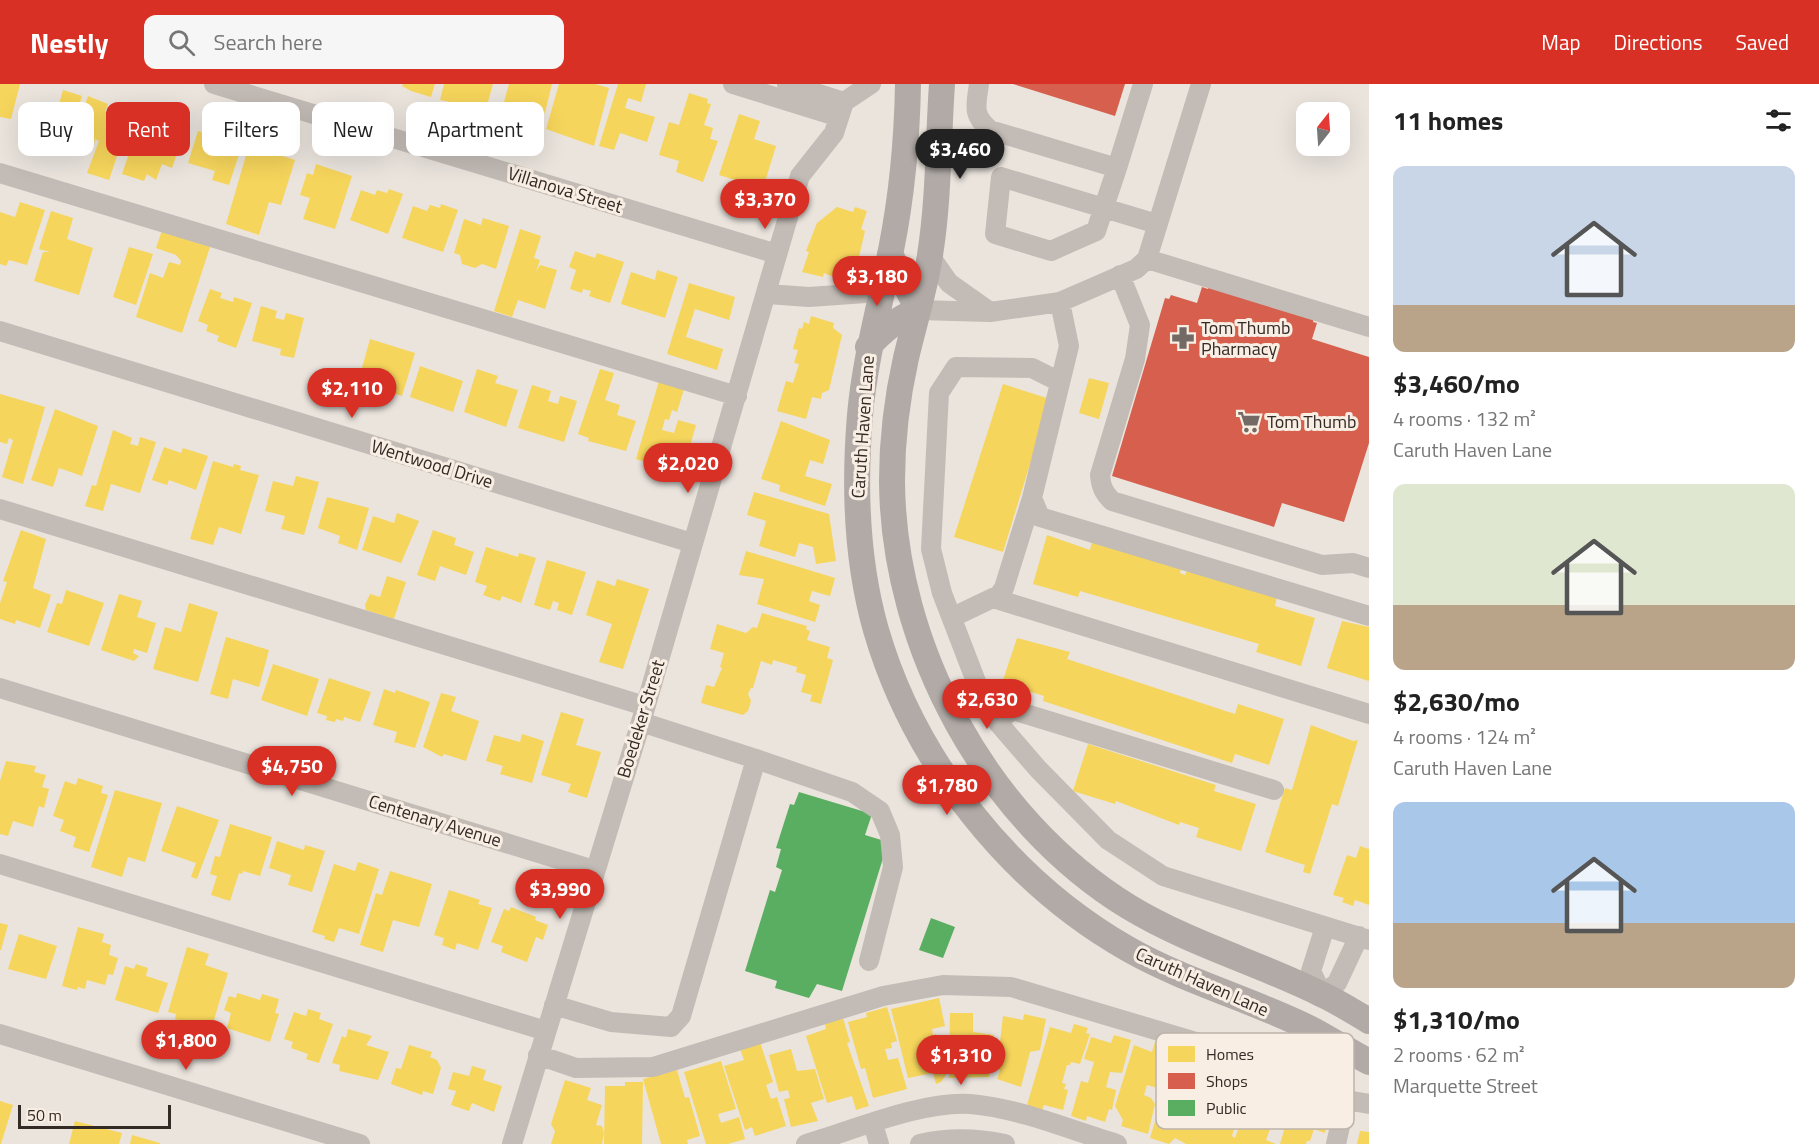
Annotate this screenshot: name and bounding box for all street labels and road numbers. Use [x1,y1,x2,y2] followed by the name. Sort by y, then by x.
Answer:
[504,159,626,220] street label: Villanova Street
[844,355,881,499] street label: Caruth Haven Lane
[368,432,496,495] street label: Wentwood Drive
[610,656,672,781] street label: Boedeker Street
[365,787,505,854] street label: Centenary Avenue
[1131,940,1273,1023] street label: Caruth Haven Lane

